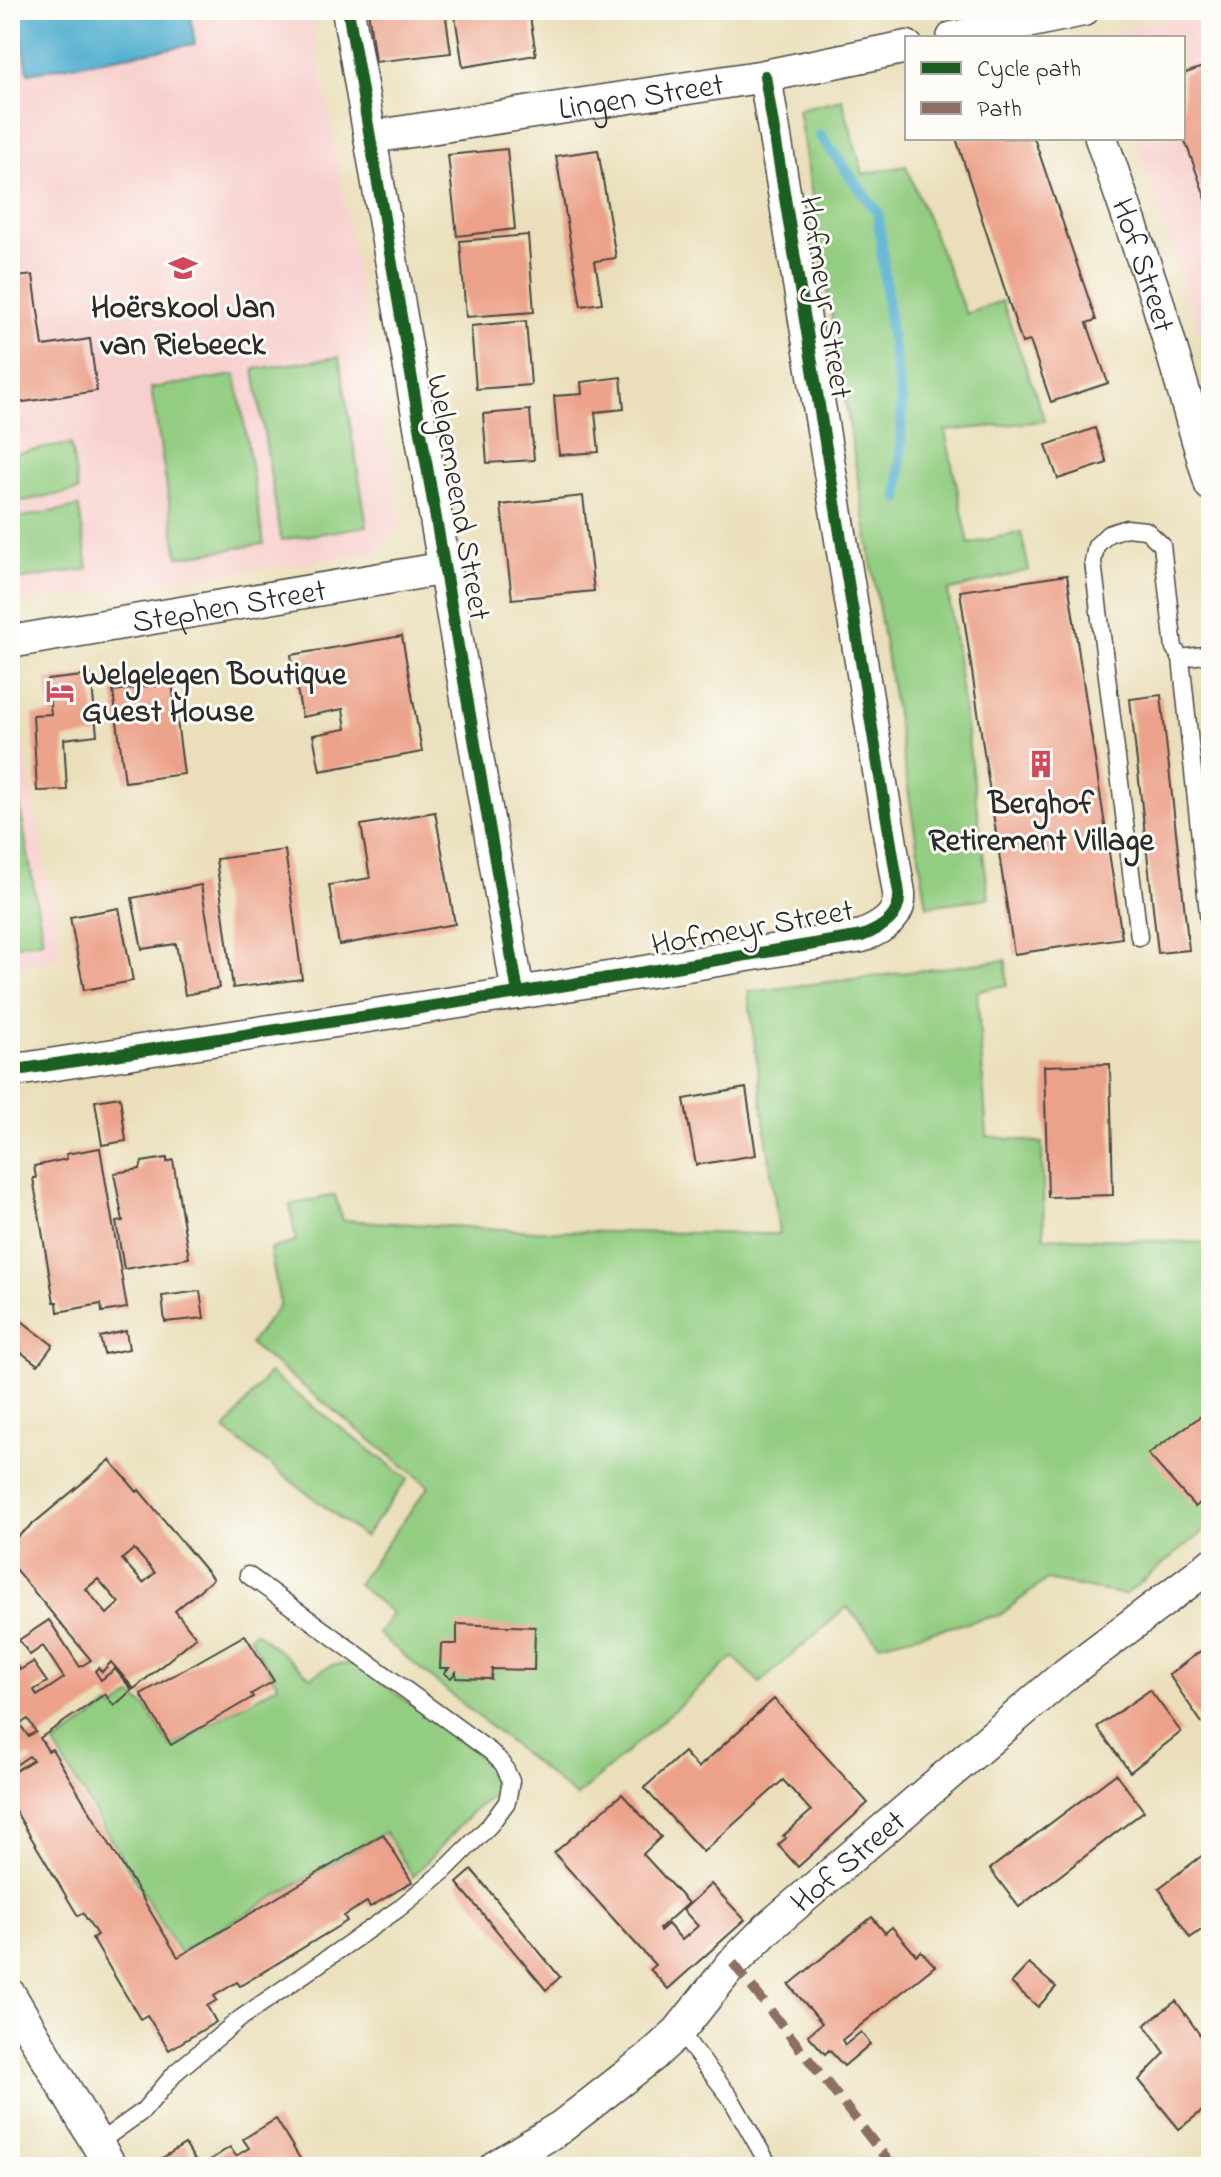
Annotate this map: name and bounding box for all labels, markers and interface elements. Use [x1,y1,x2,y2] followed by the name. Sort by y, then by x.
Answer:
[905,36,1185,140] legend
[977,53,1081,89] text: Cycle path
[555,63,727,135] street label: Lingen Street
[977,93,1022,128] text: Path
[784,193,863,403] street label: Hofmeyr Street
[1097,193,1185,339] street label: Hof Street
[168,253,198,283] school or university icon: Hoërskool Jan van Riebeeck
[91,286,275,370] place label: Hoërskool Jan van Riebeeck
[412,371,501,625] street label: Welgemeend Street
[129,569,330,648] street label: Stephen Street
[82,653,348,737] place label: Welgelegen Boutique Guest House
[45,676,75,706] hotel icon: Welgelegen Boutique Guest House
[1026,749,1056,779] building icon: Berghof Retirement Village
[928,782,1155,867] place label: Berghof Retirement Village
[648,888,858,970] street label: Hofmeyr Street
[782,1800,918,1926] street label: Hof Street

